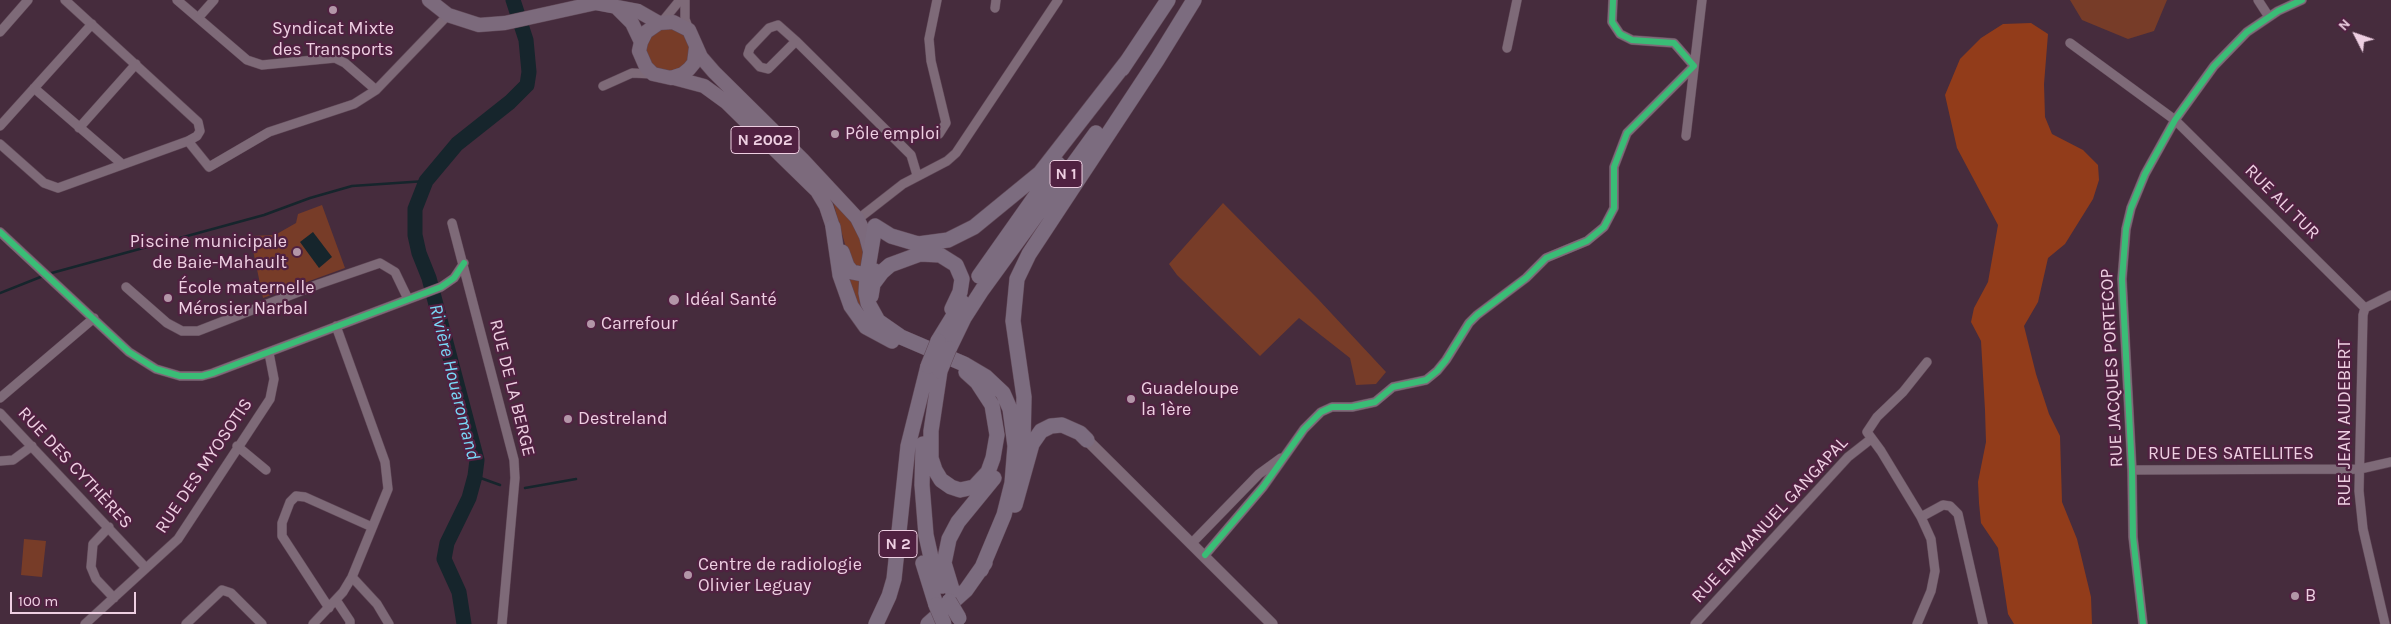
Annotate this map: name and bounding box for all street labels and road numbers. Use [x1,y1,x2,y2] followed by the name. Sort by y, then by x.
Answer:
[731,126,799,154] road number: N 2002
[1050,160,1082,188] road number: N 1
[2240,160,2324,244] street label: RUE ALI TUR
[2096,268,2128,468] street label: RUE JACQUES PORTECOP
[485,317,539,459] street label: RUE DE LA BERGE
[2334,340,2356,506] street label: RUE JEAN AUDEBERT
[151,394,257,538] street label: RUE DES MYOSOTIS
[13,403,137,533] street label: RUE DES CYTHÈRES
[1687,432,1853,608] street label: RUE EMMANUEL GANGAPAL
[2148,443,2314,465] street label: RUE DES SATELLITES
[879,530,917,558] road number: N 2

